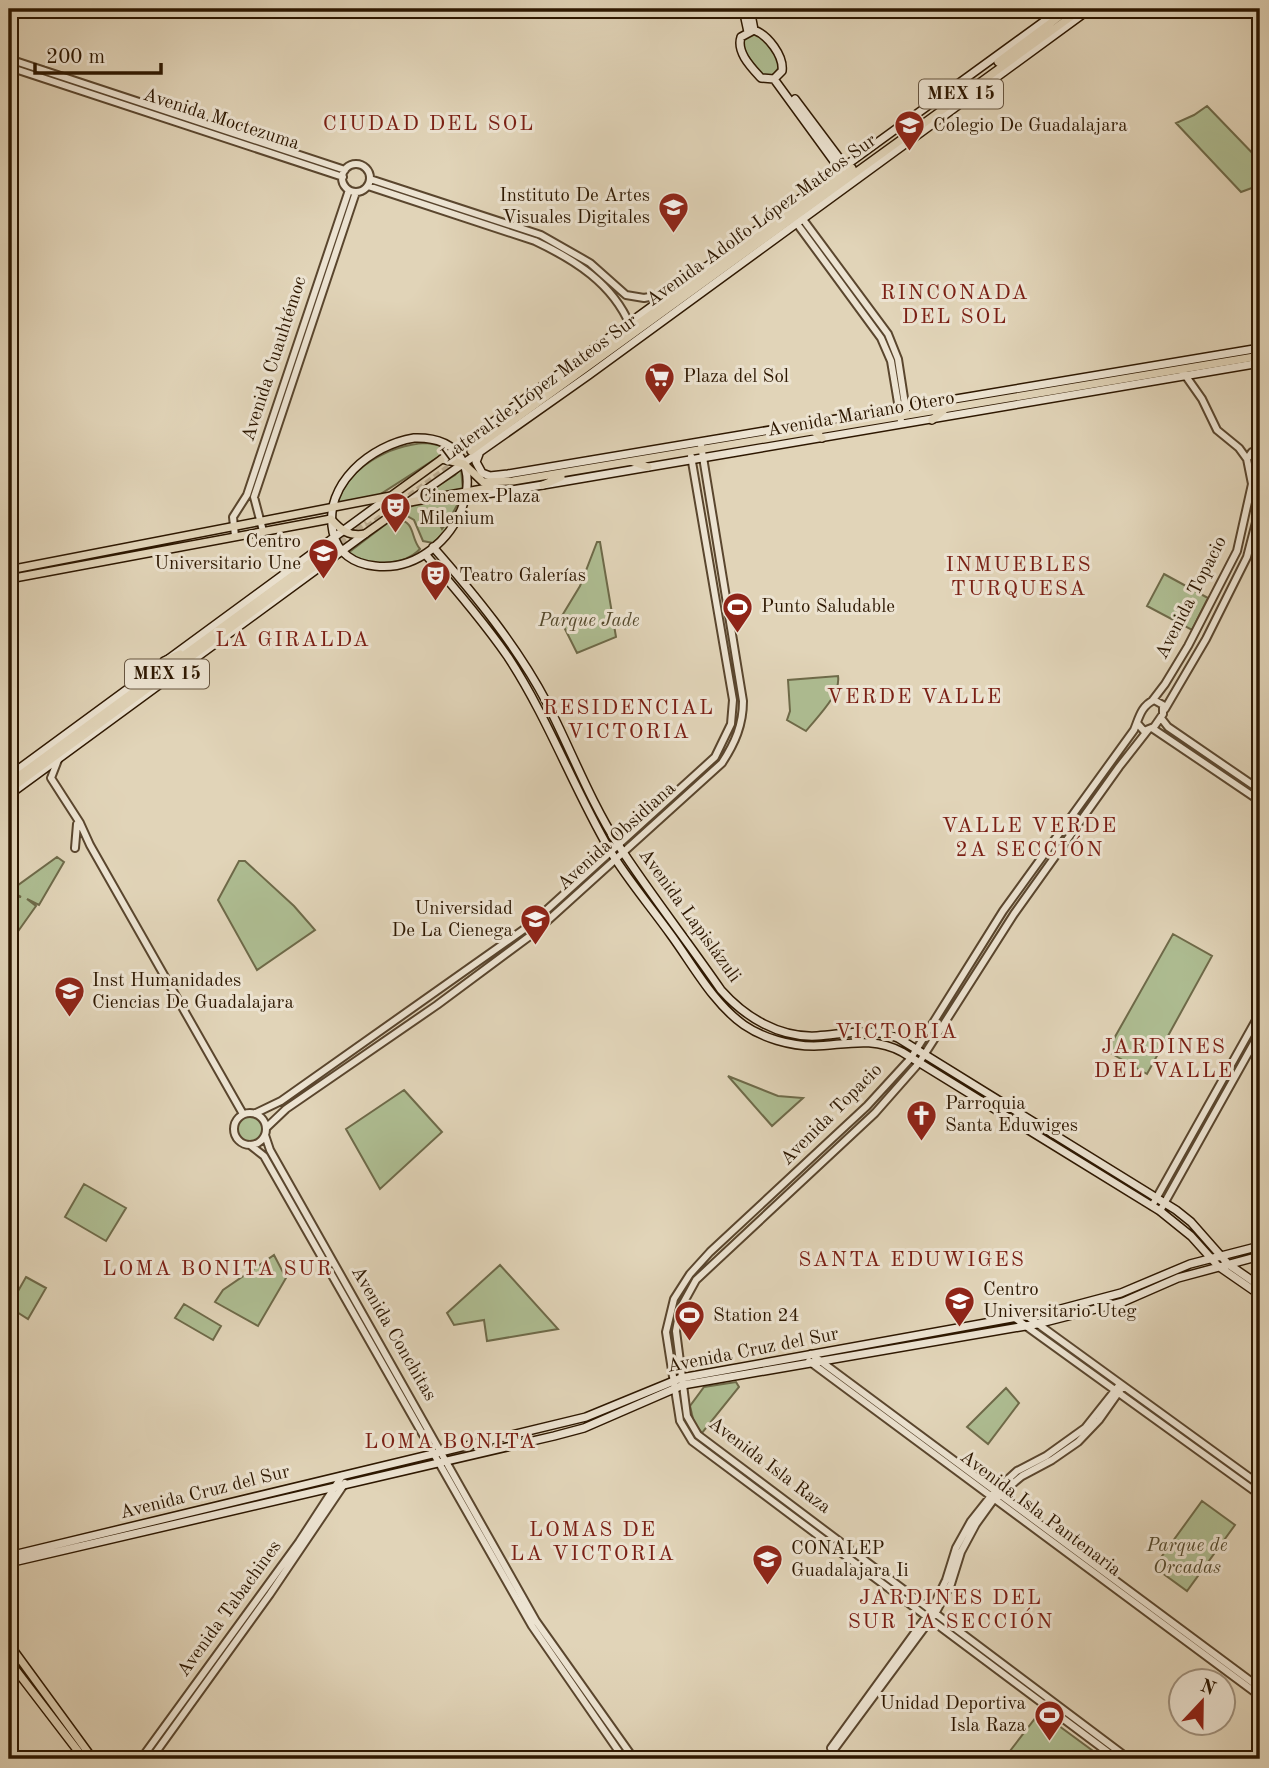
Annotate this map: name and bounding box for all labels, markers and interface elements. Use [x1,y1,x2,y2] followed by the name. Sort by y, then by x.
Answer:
[35,32,161,76] scale bar
[46,47,105,68] text: 200 m
[919,80,1003,108] road number: MEX 15
[140,86,302,154] street label: Avenida Moctezuma
[893,109,927,153] school or university icon: Colegio De Guadalajara
[323,114,535,135] district label: CIUDAD DEL SOL
[933,117,1128,136] place label: Colegio De Guadalajara
[644,131,881,311] street label: Avenida Adolfo López Mateos Sur
[499,187,650,228] place label: Instituto De Artes Visuales Digitales
[656,190,690,234] school or university icon: Instituto De Artes Visuales Digitales
[239,274,311,444] street label: Avenida Cuauhtémoc
[881,283,1029,328] district label: RINCONADA DEL SOL
[439,312,642,466] street label: Lateral de López Mateos Sur
[643,360,677,404] supermarket icon: Plaza del Sol
[683,368,789,387] place label: Plaza del Sol
[766,389,956,441] street label: Avenida Mariano Otero
[419,488,541,529] place label: Cinemex Plaza Milenium
[379,491,413,535] theatre icon: Cinemex Plaza Milenium
[154,533,301,574] place label: Centro Universitario Une
[1153,534,1231,662] street label: Avenida Topacio
[307,536,341,580] school or university icon: Centro Universitario Une
[946,555,1092,600] district label: INMUEBLES TURQUESA
[419,559,453,603] theatre icon: Teatro Galerías
[459,567,586,586] place label: Teatro Galerías
[721,590,755,634] sports icon: Punto Saludable
[761,598,895,617] place label: Punto Saludable
[537,612,640,631] park label: Parque Jade
[215,630,371,651] district label: LA GIRALDA
[125,660,209,688] road number: MEX 15
[827,687,1003,708] district label: VERDE VALLE
[543,698,715,743] district label: RESIDENCIAL VICTORIA
[554,779,680,895] street label: Avenida Obsidiana
[942,816,1118,861] district label: VALLE VERDE 2A SECCIÓN
[634,846,744,986] street label: Avenida Lapislázuli
[391,900,514,941] place label: Universidad De La Cienega
[519,903,553,947] school or university icon: Universidad De La Cienega
[92,972,294,1013] place label: Inst Humanidades Ciencias De Guadalajara
[52,975,86,1019] school or university icon: Inst Humanidades Ciencias De Guadalajara
[835,1022,959,1043] district label: VICTORIA
[1094,1037,1234,1082] district label: JARDINES DEL VALLE
[778,1061,886,1169] street label: Avenida Topacio
[945,1095,1078,1136] place label: Parroquia Santa Eduwiges
[905,1098,939,1142] church icon: Parroquia Santa Eduwiges
[798,1250,1026,1271] district label: SANTA EDUWIGES
[102,1259,334,1280] district label: LOMA BONITA SUR
[347,1264,439,1404] street label: Avenida Conchitas
[983,1281,1137,1322] place label: Centro Universitario Uteg
[943,1284,977,1328] school or university icon: Centro Universitario Uteg
[673,1299,707,1343] sports icon: Station 24
[713,1307,800,1326] place label: Station 24
[666,1325,841,1377] street label: Avenida Cruz del Sur
[704,1414,834,1518] street label: Avenida Isla Raza
[364,1432,538,1453] district label: LOMA BONITA
[956,1447,1124,1581] street label: Avenida Isla Pantenaria
[118,1463,292,1523] street label: Avenida Cruz del Sur
[510,1520,676,1565] district label: LOMAS DE LA VICTORIA
[174,1537,286,1681] street label: Avenida Tabachines
[1146,1537,1228,1578] park label: Parque de Orcadas
[791,1540,909,1581] place label: CONALEP Guadalajara Ii
[751,1543,785,1587] school or university icon: CONALEP Guadalajara Ii
[848,1588,1054,1633] district label: JARDINES DEL SUR 1A SECCIÓN
[1168,1666,1238,1736] north arrow
[1197,1677,1218,1700] text: N
[880,1695,1027,1736] place label: Unidad Deportiva Isla Raza
[1032,1698,1066,1742] sports icon: Unidad Deportiva Isla Raza

